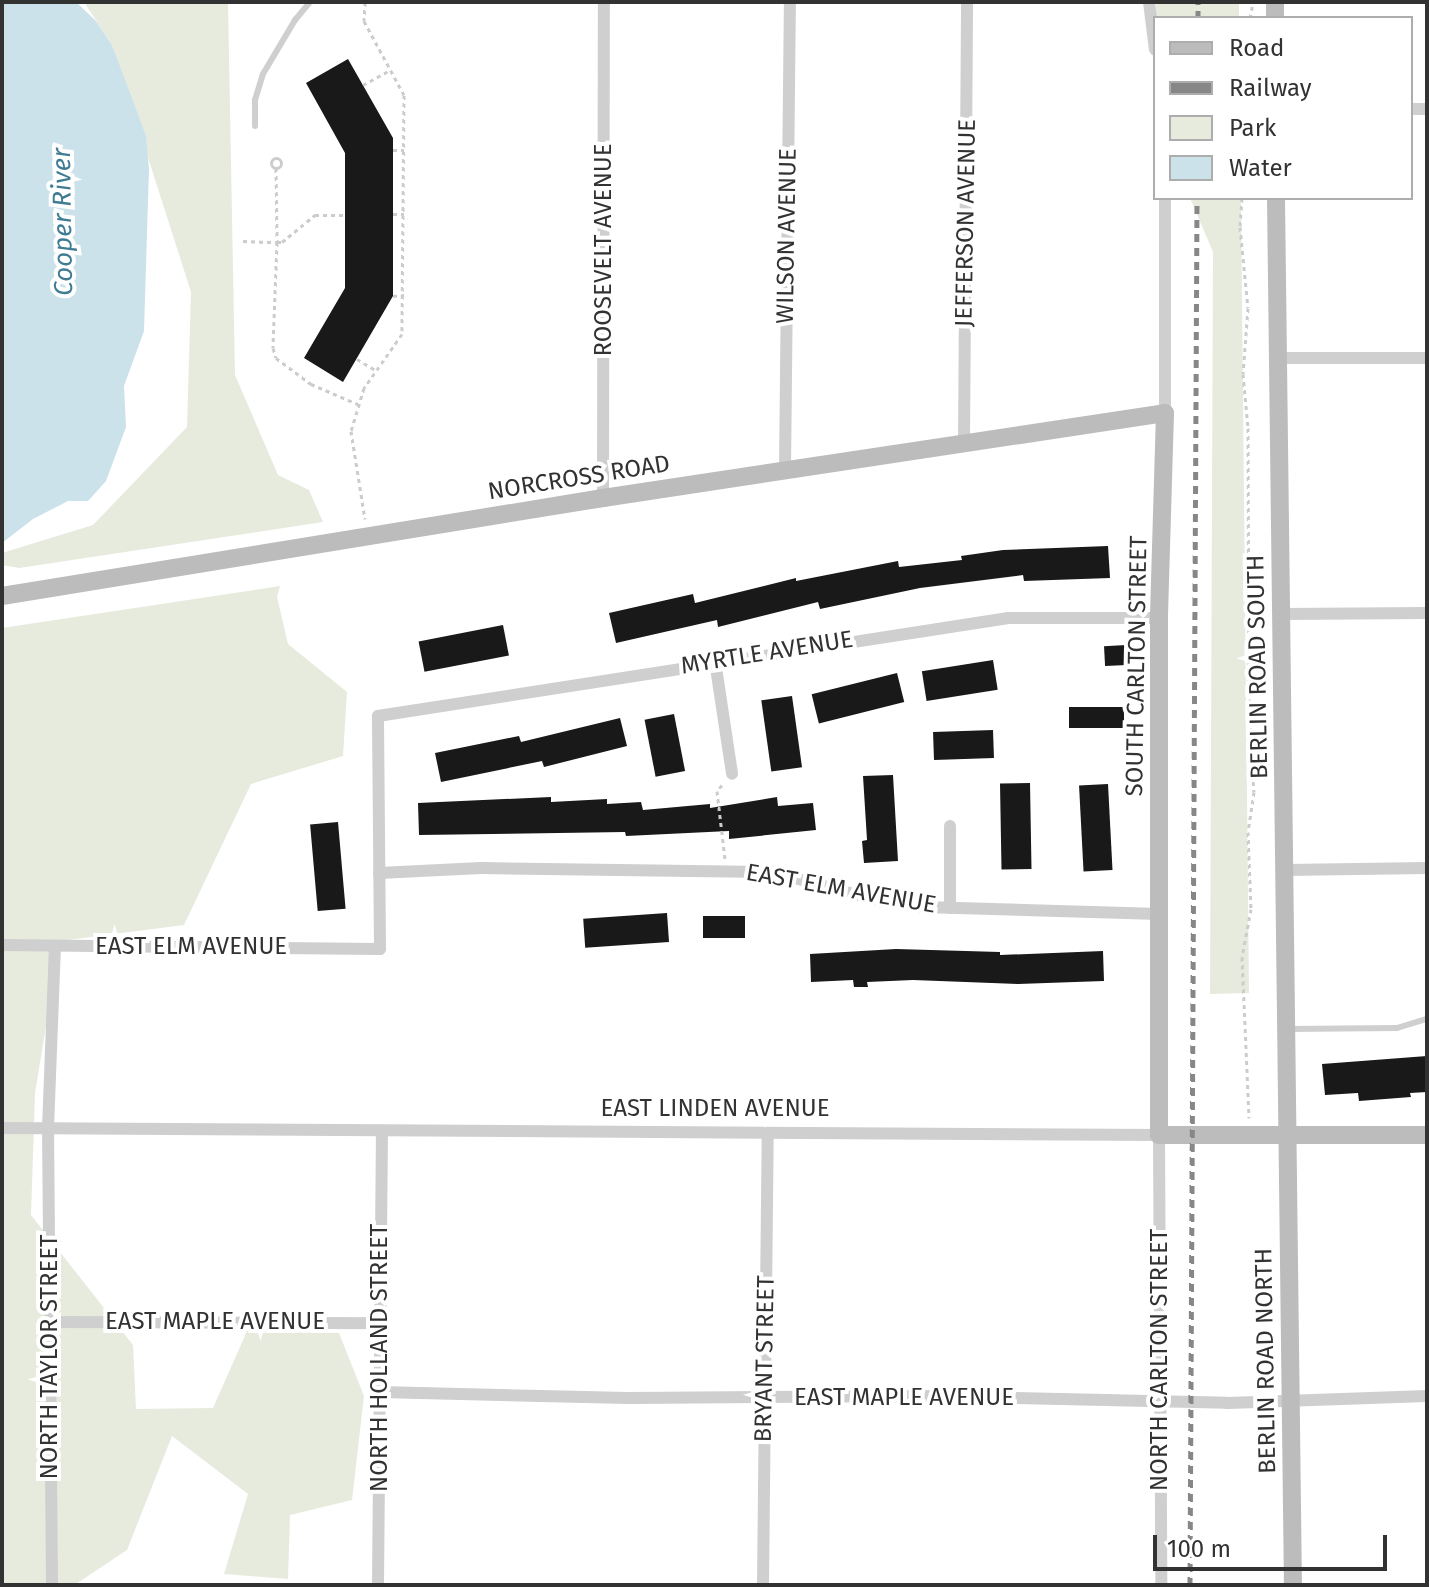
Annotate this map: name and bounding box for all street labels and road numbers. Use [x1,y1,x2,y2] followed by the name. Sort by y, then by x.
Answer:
[950,119,982,327] street label: JEFFERSON AVENUE
[590,143,618,357] street label: ROOSEVELT AVENUE
[771,148,803,324] street label: WILSON AVENUE
[486,449,672,507] street label: NORCROSS ROAD
[1120,535,1154,797] street label: SOUTH CARLTON STREET
[1242,555,1274,779] street label: BERLIN ROAD SOUTH
[679,625,855,681] street label: MYRTLE AVENUE
[744,858,938,920] street label: EAST ELM AVENUE
[95,933,287,961] street label: EAST ELM AVENUE
[600,1095,830,1123] street label: EAST LINDEN AVENUE
[366,1224,394,1492] street label: NORTH HOLLAND STREET
[1146,1229,1174,1491] street label: NORTH CARLTON STREET
[36,1234,64,1480] street label: NORTH TAYLOR STREET
[1250,1248,1282,1474] street label: BERLIN ROAD NORTH
[749,1275,781,1443] street label: BRYANT STREET
[105,1308,325,1336] street label: EAST MAPLE AVENUE
[794,1384,1014,1412] street label: EAST MAPLE AVENUE

